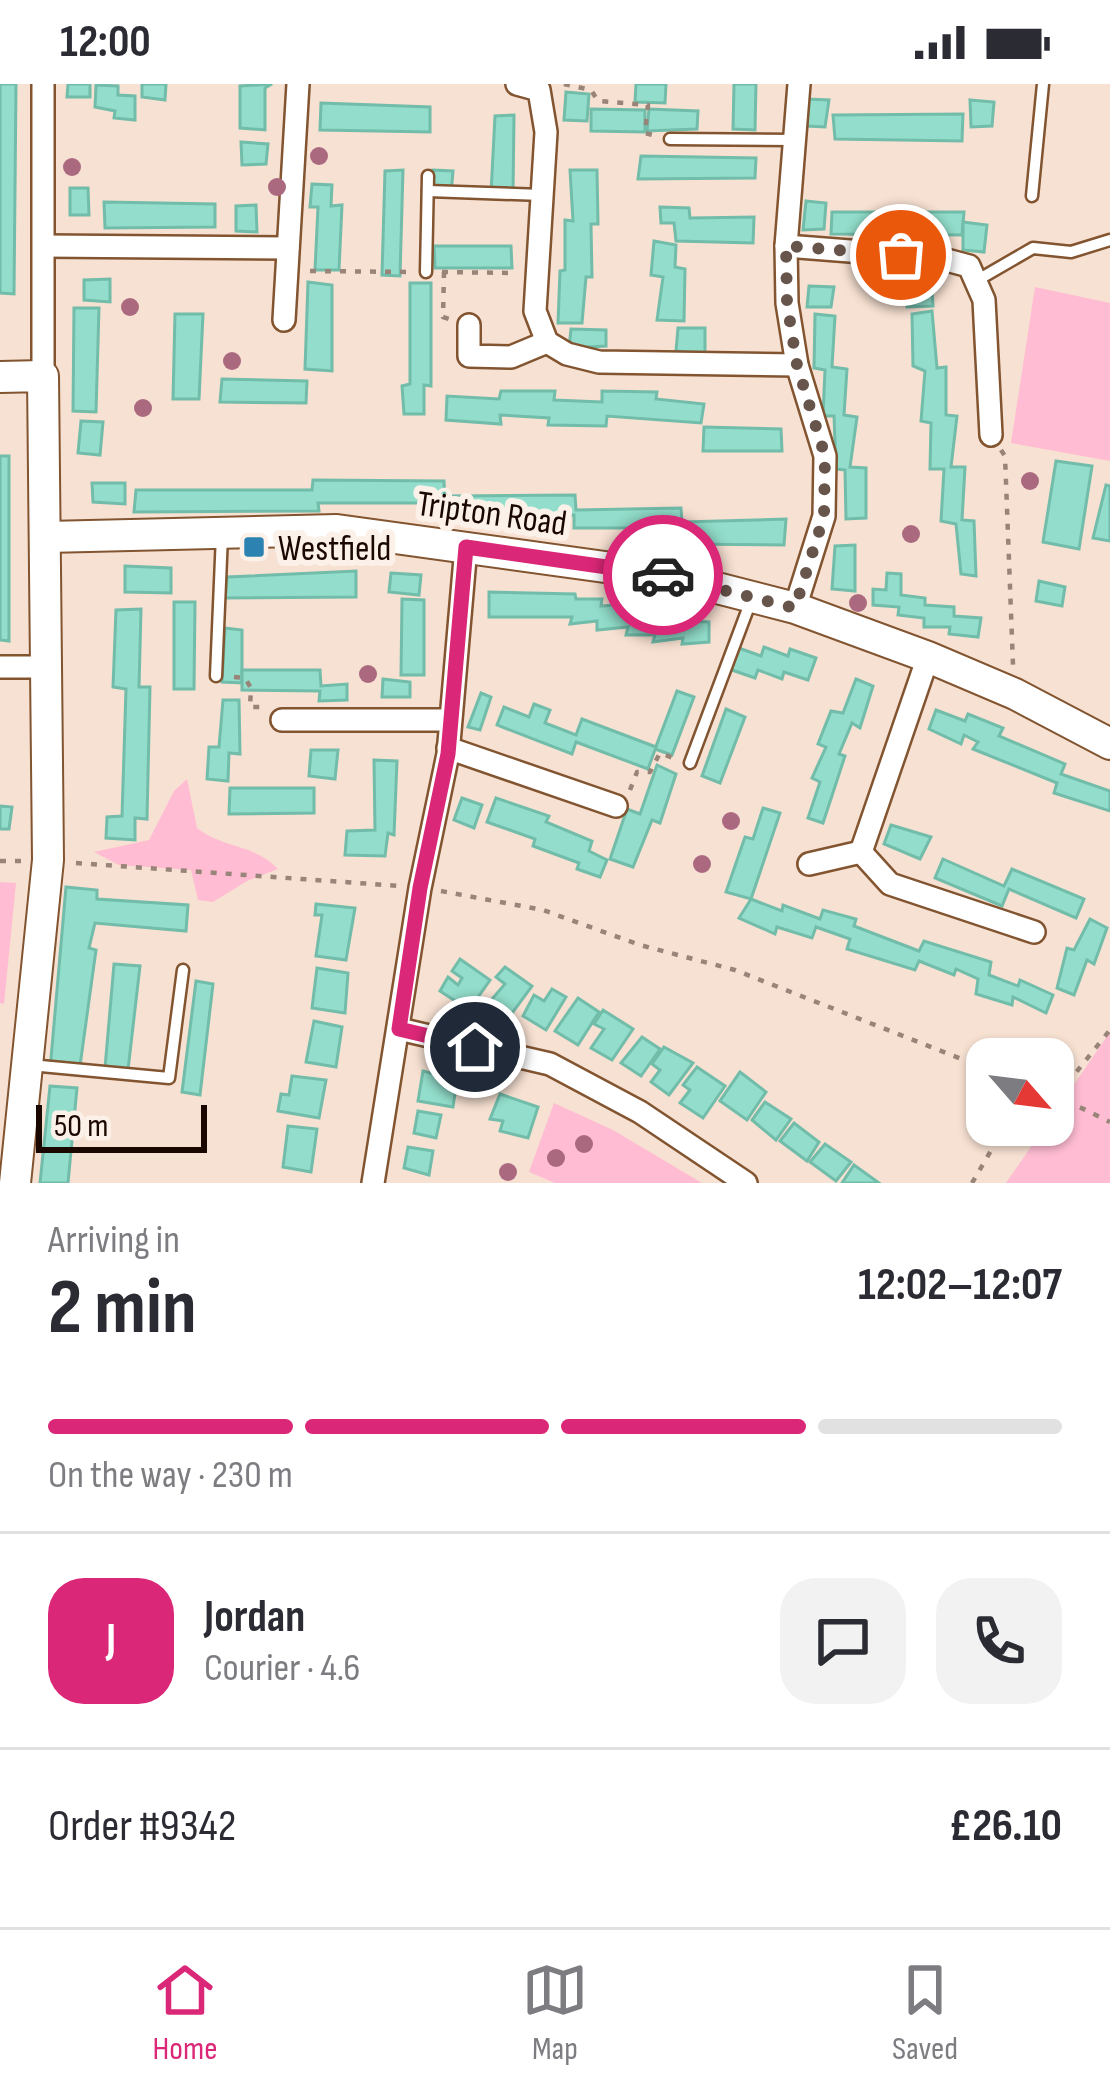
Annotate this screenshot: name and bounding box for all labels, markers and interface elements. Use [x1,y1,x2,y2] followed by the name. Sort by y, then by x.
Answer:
[60,15,151,70] text: 12:00
[850,204,952,306] pin
[868,222,934,288] icon: bag
[414,483,569,546] street label: Tripton Road
[603,515,723,635] courier
[278,528,391,571] place label: Westfield
[241,534,267,560] marker: Westfield
[630,542,696,608] icon: car
[424,996,526,1098] pin
[442,1014,508,1080] icon: home
[966,1038,1074,1146] north arrow
[966,1038,1074,1146] map controls
[36,1099,207,1152] scale bar
[54,1106,108,1146] text: 50 m
[48,1217,180,1264] text: Arriving in
[858,1258,1062,1313] text: 12:02–12:07
[48,1262,197,1355] text: 2 min
[48,1452,293,1499] text: On the way · 230 m
[780,1578,906,1704] button: chat
[936,1578,1062,1704] button: phone
[204,1590,305,1645] text: Jordan
[106,1613,116,1668] text: J
[204,1645,360,1692] text: Courier · 4.6
[48,1799,236,1854] text: Order #9342
[949,1799,1062,1854] text: £26.10
[152,1957,218,2069] tab: Home
[522,1957,588,2069] tab: Map
[892,1957,958,2069] tab: Saved

